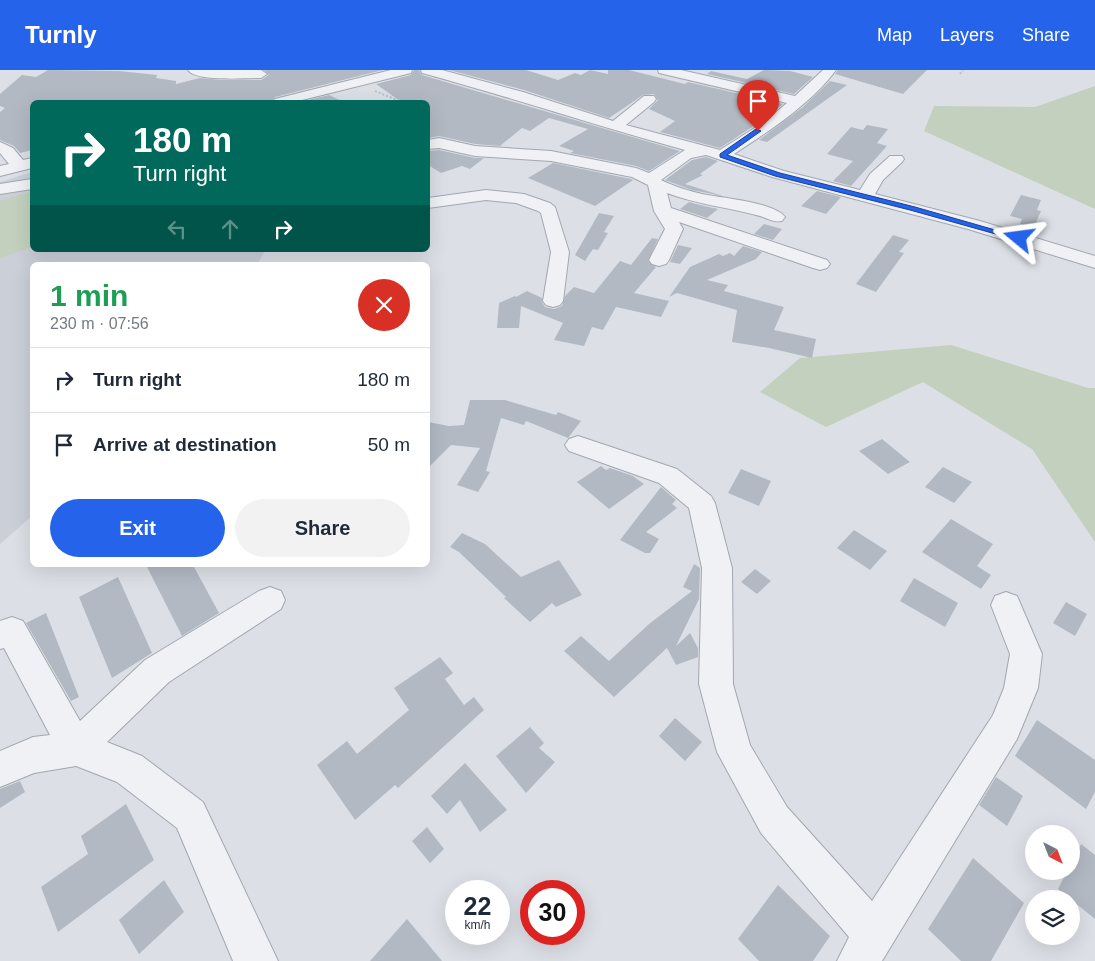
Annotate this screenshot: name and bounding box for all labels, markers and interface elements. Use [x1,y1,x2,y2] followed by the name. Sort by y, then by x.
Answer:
[25,21,97,48] text: Turnly
[877,25,912,45] text: Map
[940,25,994,45] text: Layers
[1022,25,1070,45] text: Share
[737,80,779,131] pin
[744,87,772,115] icon: arrive
[50,120,115,185] icon: right
[133,120,232,159] text: 180 m
[133,161,226,186] text: Turn right
[992,211,1044,263] position arrow
[163,215,191,243] icon: left
[216,215,244,243] icon: ahead
[269,215,297,243] icon: right
[50,279,128,312] text: 1 min
[358,279,410,331] button: close
[50,315,149,332] text: 230 m · 07:56
[50,366,78,394] icon: right
[93,369,181,390] text: Turn right
[357,369,410,390] text: 180 m
[50,431,78,459] icon: arrive
[93,434,277,455] text: Arrive at destination
[368,434,410,455] text: 50 m
[50,499,225,557] button: Exit
[235,499,410,557] button: Share
[1025,825,1080,880] north arrow
[1025,825,1080,945] map controls
[520,880,585,945] speed limit sign: 30
[1025,890,1080,945] button: layers
[464,892,491,920] text: 22
[464,918,491,932] text: km/h

